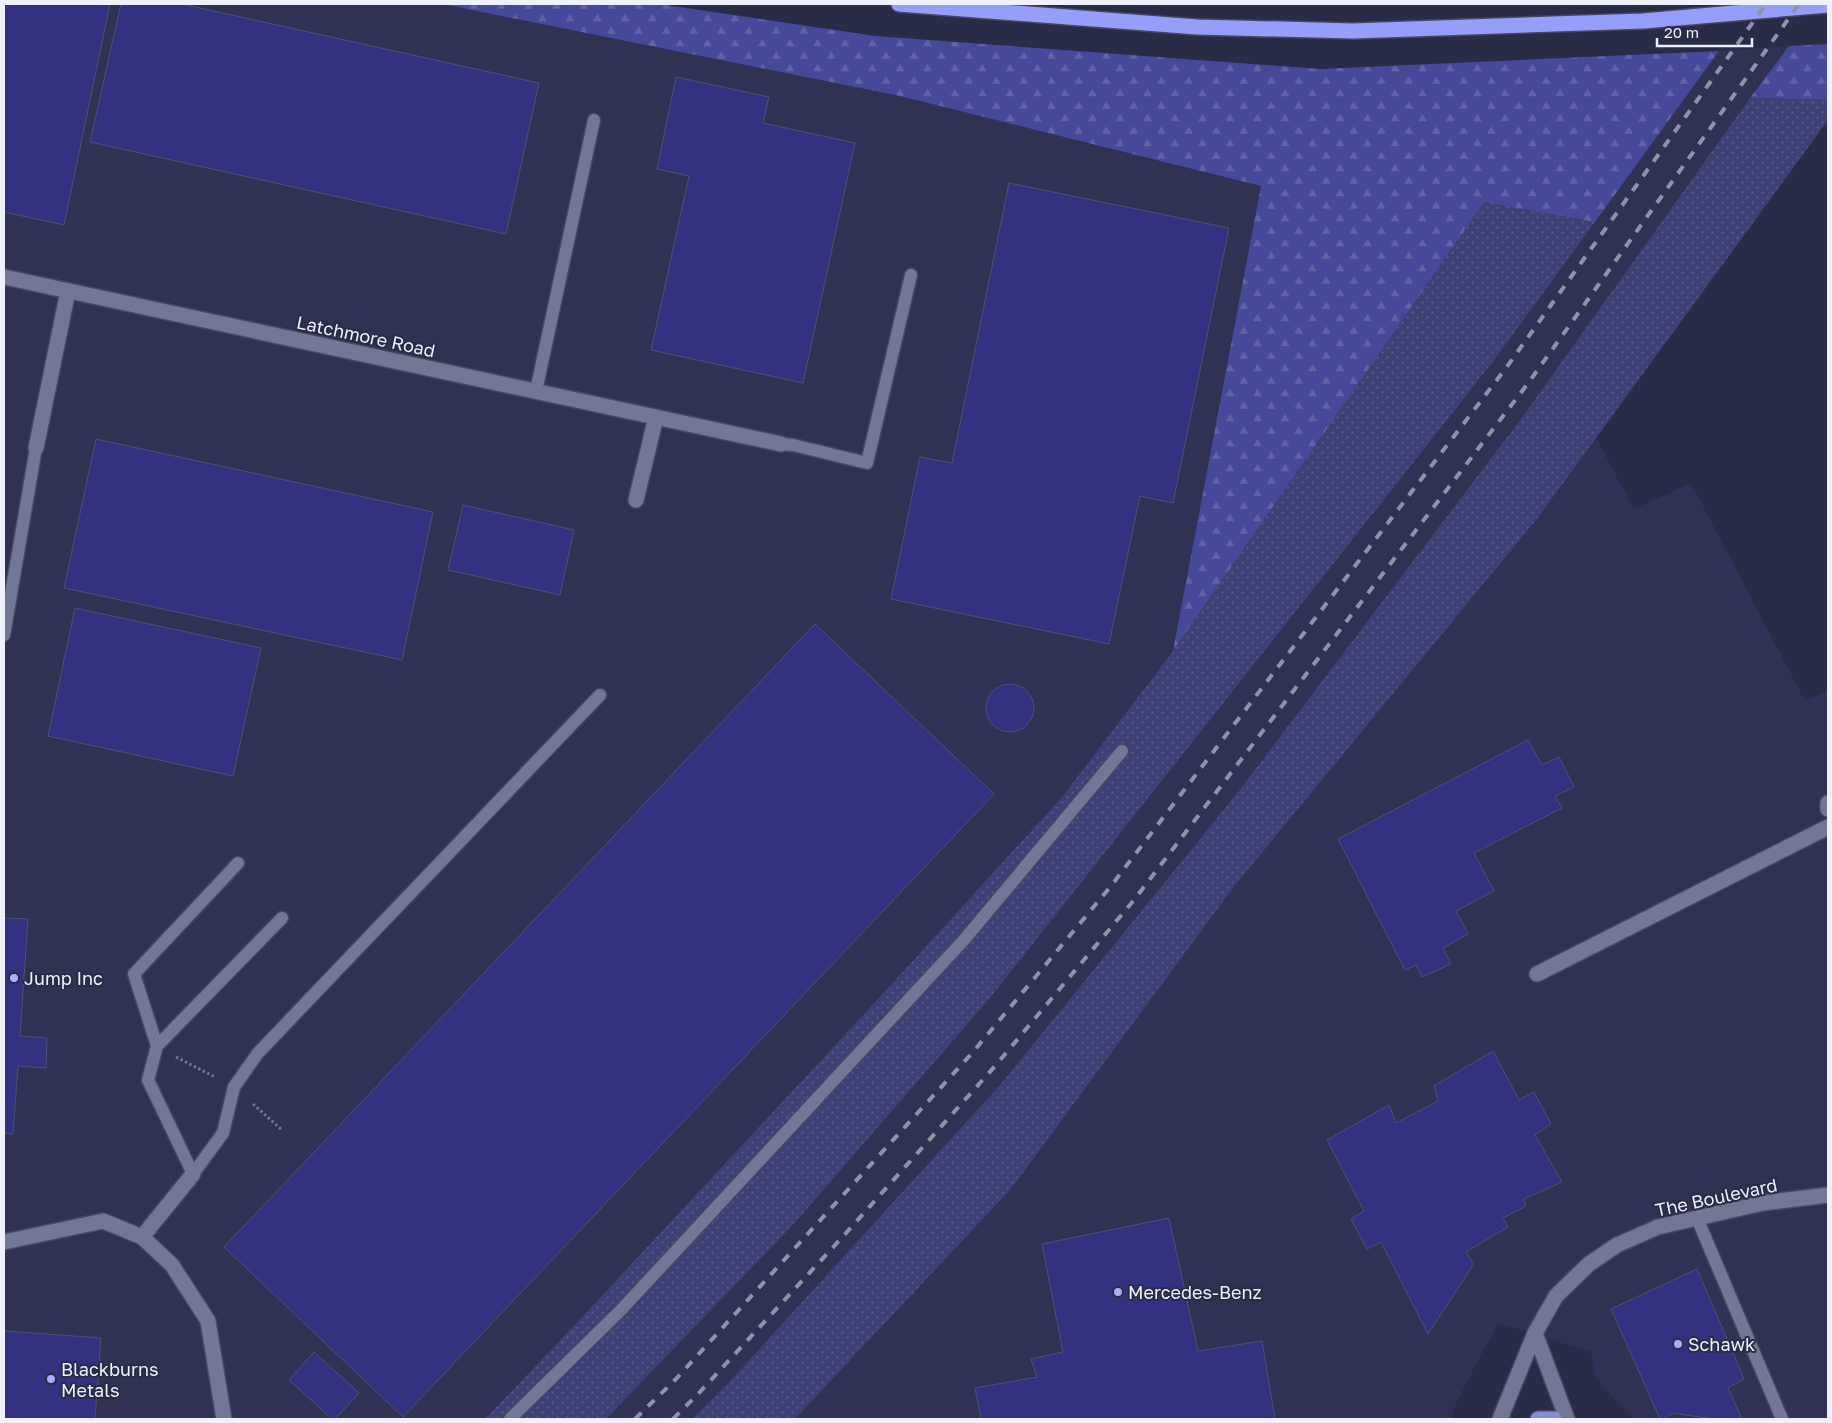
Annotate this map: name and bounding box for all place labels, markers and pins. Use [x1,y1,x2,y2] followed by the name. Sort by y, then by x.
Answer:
[24,967,103,989] place label: Jump Inc
[8,972,20,984] marker: Jump Inc
[1128,1281,1262,1303] place label: Mercedes-Benz
[1112,1286,1124,1298] marker: Mercedes-Benz
[1688,1333,1755,1355] place label: Schawk
[1672,1338,1684,1350] marker: Schawk
[61,1358,159,1401] place label: Blackburns Metals
[45,1373,57,1385] marker: Blackburns Metals

